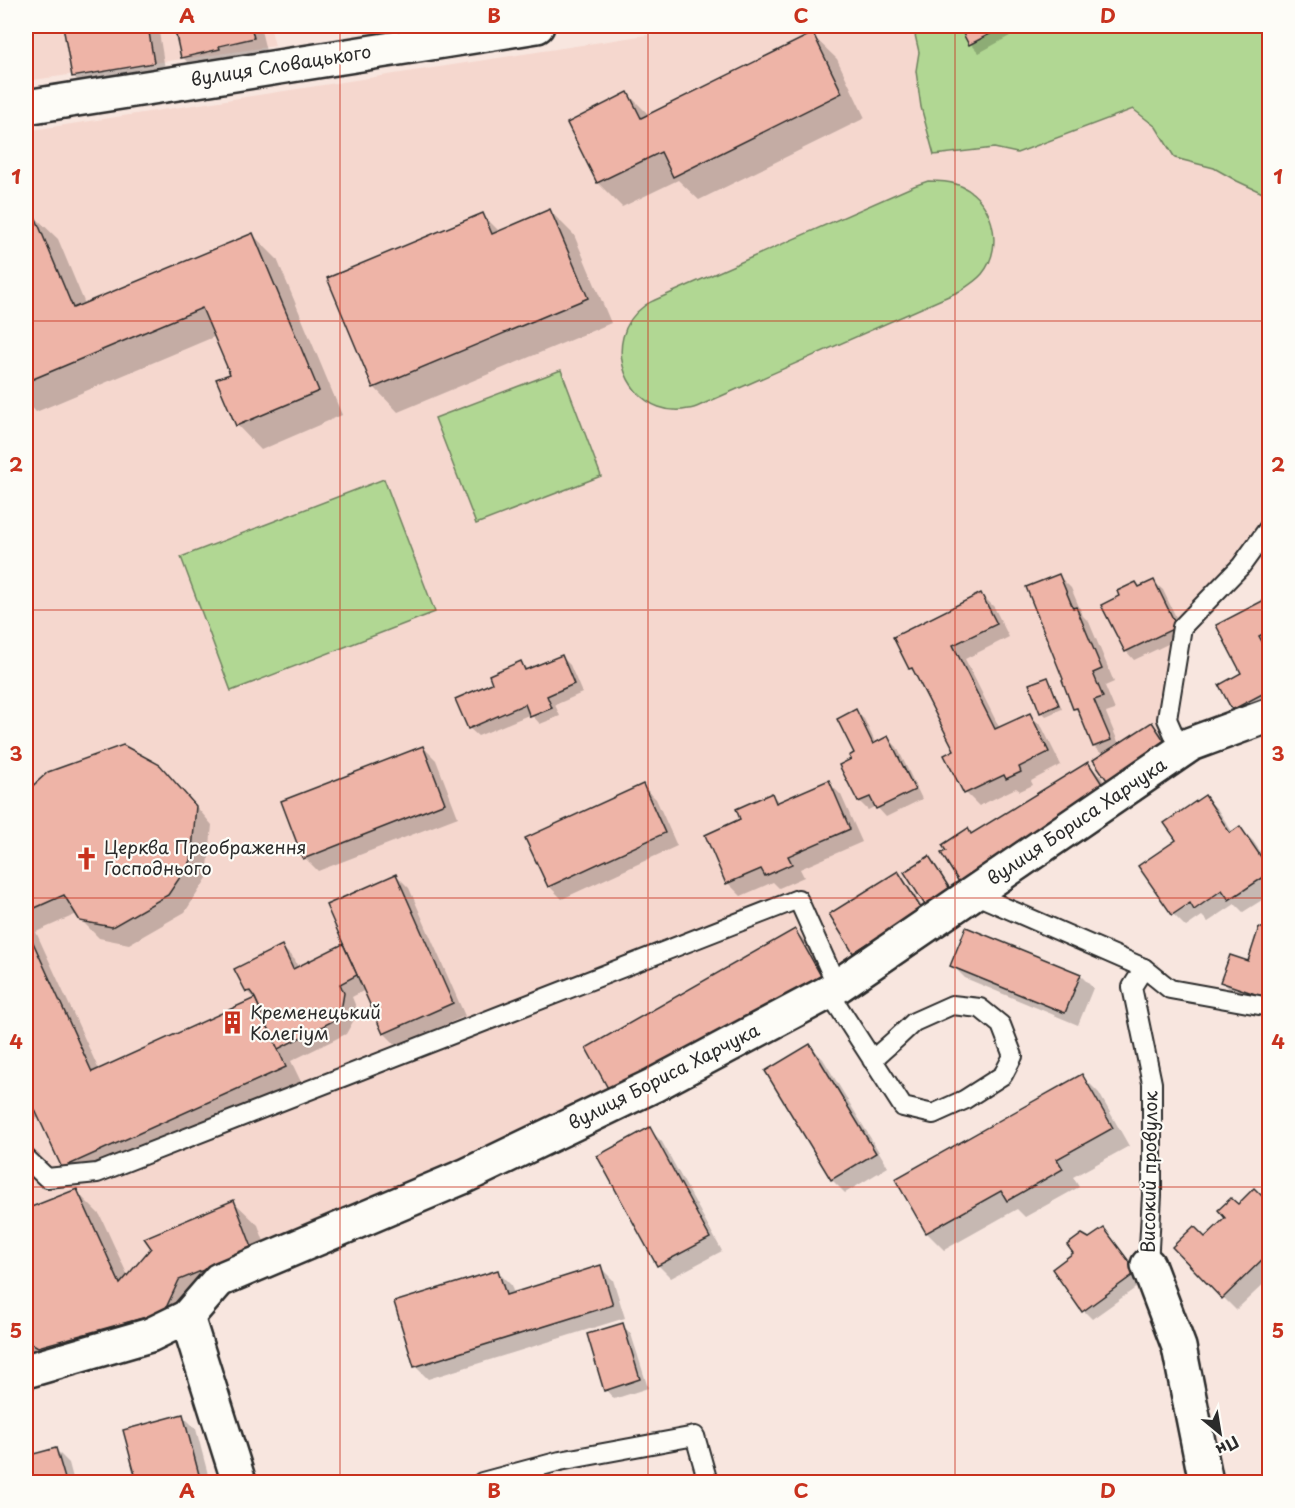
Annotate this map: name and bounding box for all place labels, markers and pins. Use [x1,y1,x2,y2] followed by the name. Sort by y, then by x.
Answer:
[104,833,307,881] place label: Церква Преображення Господнього
[73,845,99,871] church icon: Церква Преображення Господнього
[250,998,381,1046] place label: Кременецький Колегіум
[219,1010,245,1036] building icon: Кременецький Колегіум

